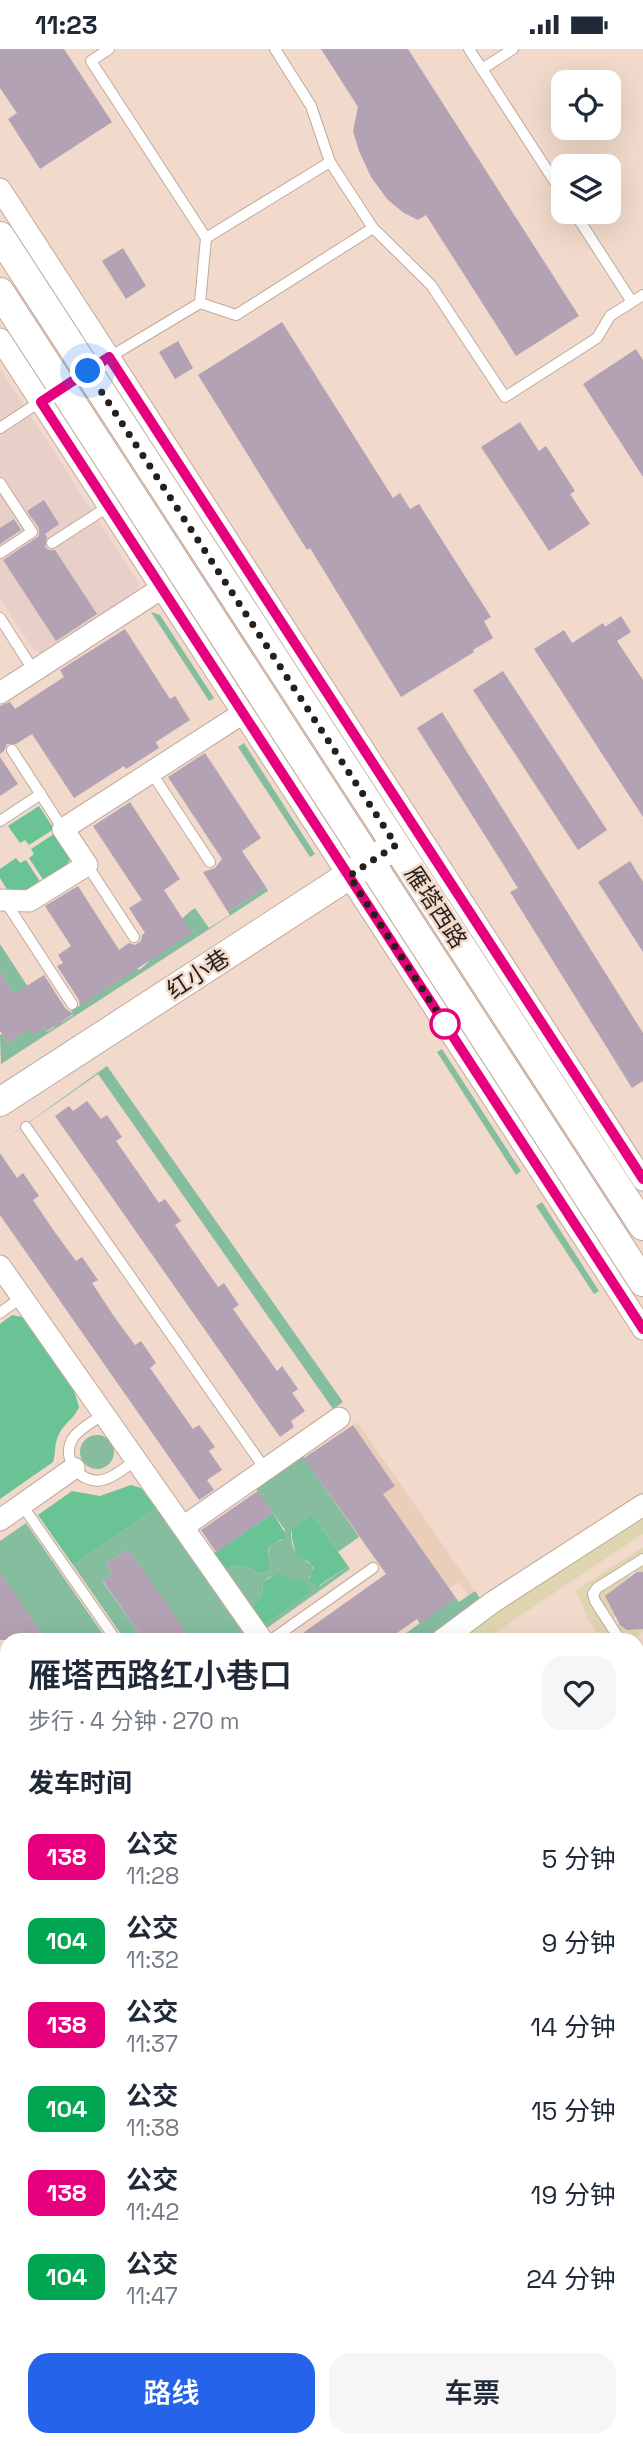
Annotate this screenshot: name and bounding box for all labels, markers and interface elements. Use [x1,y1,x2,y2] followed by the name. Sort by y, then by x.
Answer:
[35,8,98,42] text: 11:23
[551,70,621,224] map controls
[551,70,621,140] button: locate
[551,154,621,224] button: layers
[70,353,105,388] your location
[398,860,474,954] street label: 雁塔西路
[161,943,235,1005] street label: 红小巷
[430,1009,460,1039] unlabelled marker
[28,1655,292,1697] text: 雁塔西路红小巷口
[542,1656,616,1730] button: heart
[28,1706,239,1736] text: 步行 · 4 分钟 · 270 m
[28,1766,132,1800] text: 发车时间
[126,1827,178,1861] text: 公交
[47,1841,86,1872] text: 138
[542,1842,616,1876] text: 5 分钟
[126,1861,179,1891] text: 11:28
[126,1911,178,1945] text: 公交
[46,1925,87,1956] text: 104
[541,1926,616,1960] text: 9 分钟
[126,1945,179,1975] text: 11:32
[126,1995,178,2029] text: 公交
[47,2009,86,2040] text: 138
[530,2010,616,2044] text: 14 分钟
[126,2029,178,2059] text: 11:37
[126,2079,178,2113] text: 公交
[46,2093,87,2124] text: 104
[531,2094,616,2128] text: 15 分钟
[126,2113,179,2143] text: 11:38
[126,2163,178,2197] text: 公交
[47,2177,86,2208] text: 138
[531,2178,616,2212] text: 19 分钟
[126,2197,179,2227] text: 11:42
[126,2247,178,2281] text: 公交
[46,2261,87,2292] text: 104
[526,2262,616,2296] text: 24 分钟
[126,2281,178,2311] text: 11:47
[28,2353,315,2433] button: 路线
[329,2353,616,2433] button: 车票

